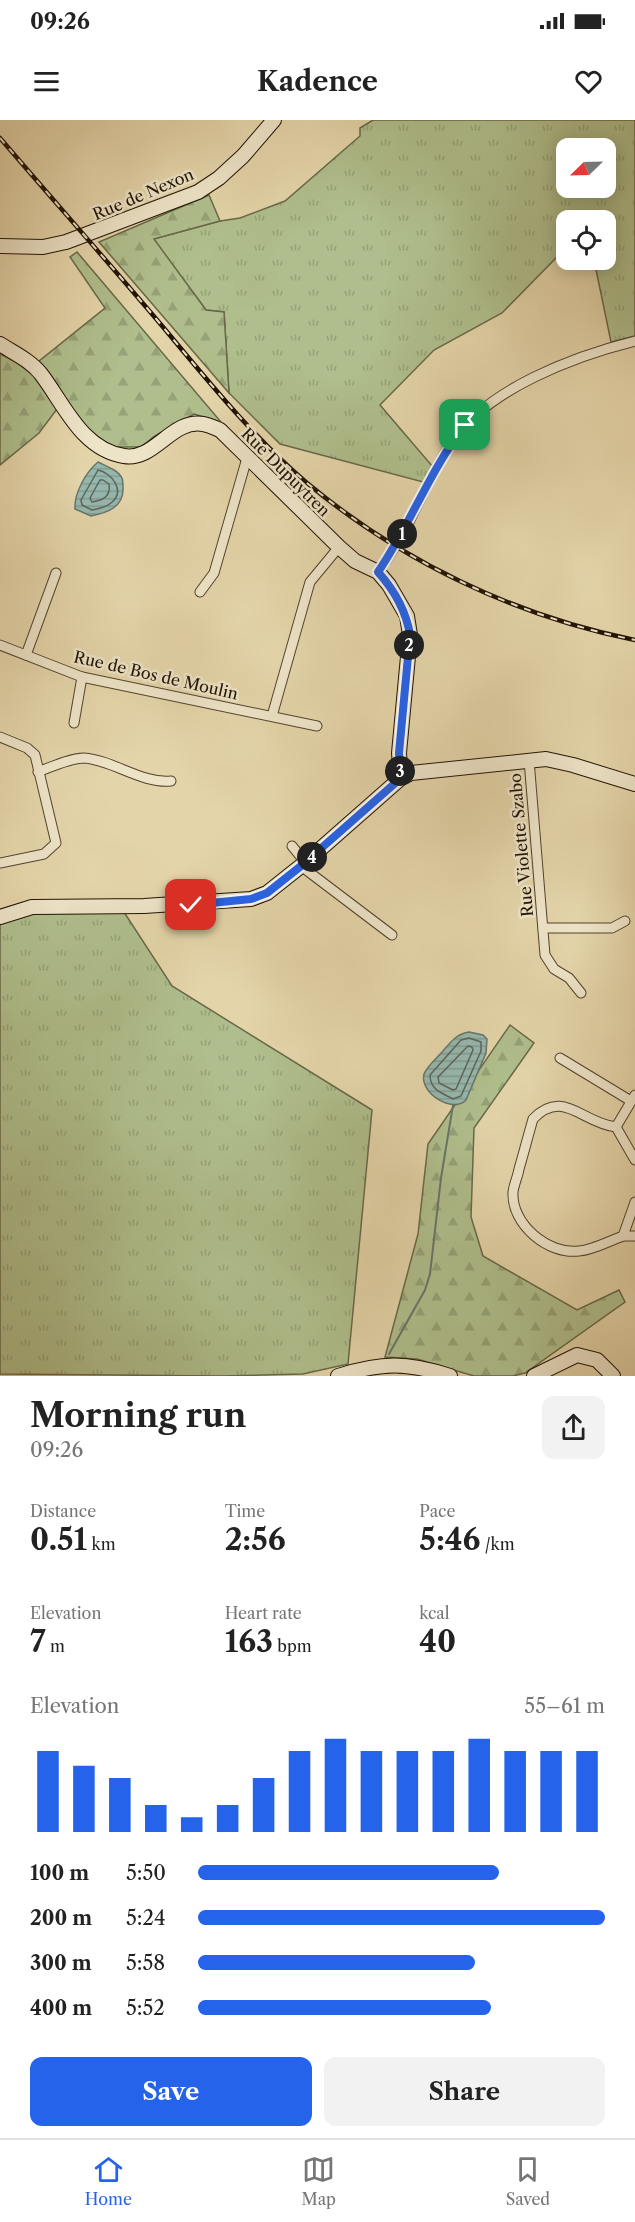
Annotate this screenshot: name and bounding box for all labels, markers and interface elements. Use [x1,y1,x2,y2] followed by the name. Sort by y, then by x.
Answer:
[30,8,90,35] text: 09:26
[30,65,63,98] icon: menu
[257,65,378,98] text: Kadence
[572,65,605,98] icon: heart
[556,138,616,198] north arrow
[556,138,616,270] map controls
[90,164,196,224] street label: Rue de Nexon
[556,210,616,270] button: locate
[439,399,490,450] pin
[448,408,481,441] icon: arrive
[237,423,335,521] street label: Rue Dupuytren
[387,519,417,549] pin: 1
[398,524,406,544] text: 1
[394,630,424,660] pin: 2
[404,635,414,655] text: 2
[72,646,240,704] street label: Rue de Bos de Moulin
[385,756,415,786] pin: 3
[395,761,405,781] text: 3
[505,772,537,918] street label: Rue Violette Szabo
[297,842,327,872] pin: 4
[307,847,317,867] text: 4
[165,879,216,930] pin
[174,888,207,921] icon: check
[30,1395,246,1436] text: Morning run
[542,1396,605,1459] button: share
[30,1438,83,1462] text: 09:26
[30,1501,96,1521] text: Distance
[225,1501,265,1521] text: Time
[419,1501,455,1521] text: Pace
[30,1521,87,1558] text: 0.51
[225,1521,286,1558] text: 2:56
[419,1521,481,1558] text: 5:46
[87,1534,116,1554] text: km
[481,1534,515,1554] text: /km
[30,1603,101,1623] text: Elevation
[225,1603,302,1623] text: Heart rate
[419,1603,450,1623] text: kcal
[30,1623,46,1660] text: 7
[225,1623,273,1660] text: 163
[419,1623,456,1660] text: 40
[46,1636,65,1656] text: m
[273,1636,312,1656] text: bpm
[30,1694,119,1718] text: Elevation
[524,1694,605,1718] text: 55–61 m
[30,1861,89,1885] text: 100 m
[126,1861,166,1885] text: 5:50
[30,1906,92,1930] text: 200 m
[126,1906,166,1930] text: 5:24
[30,1951,92,1975] text: 300 m
[126,1951,165,1975] text: 5:58
[30,1996,92,2020] text: 400 m
[126,1996,165,2020] text: 5:52
[30,2057,312,2126] button: Save
[324,2057,605,2126] button: Share
[85,2153,132,2209] tab: Home
[302,2153,336,2209] tab: Map
[506,2153,550,2209] tab: Saved

